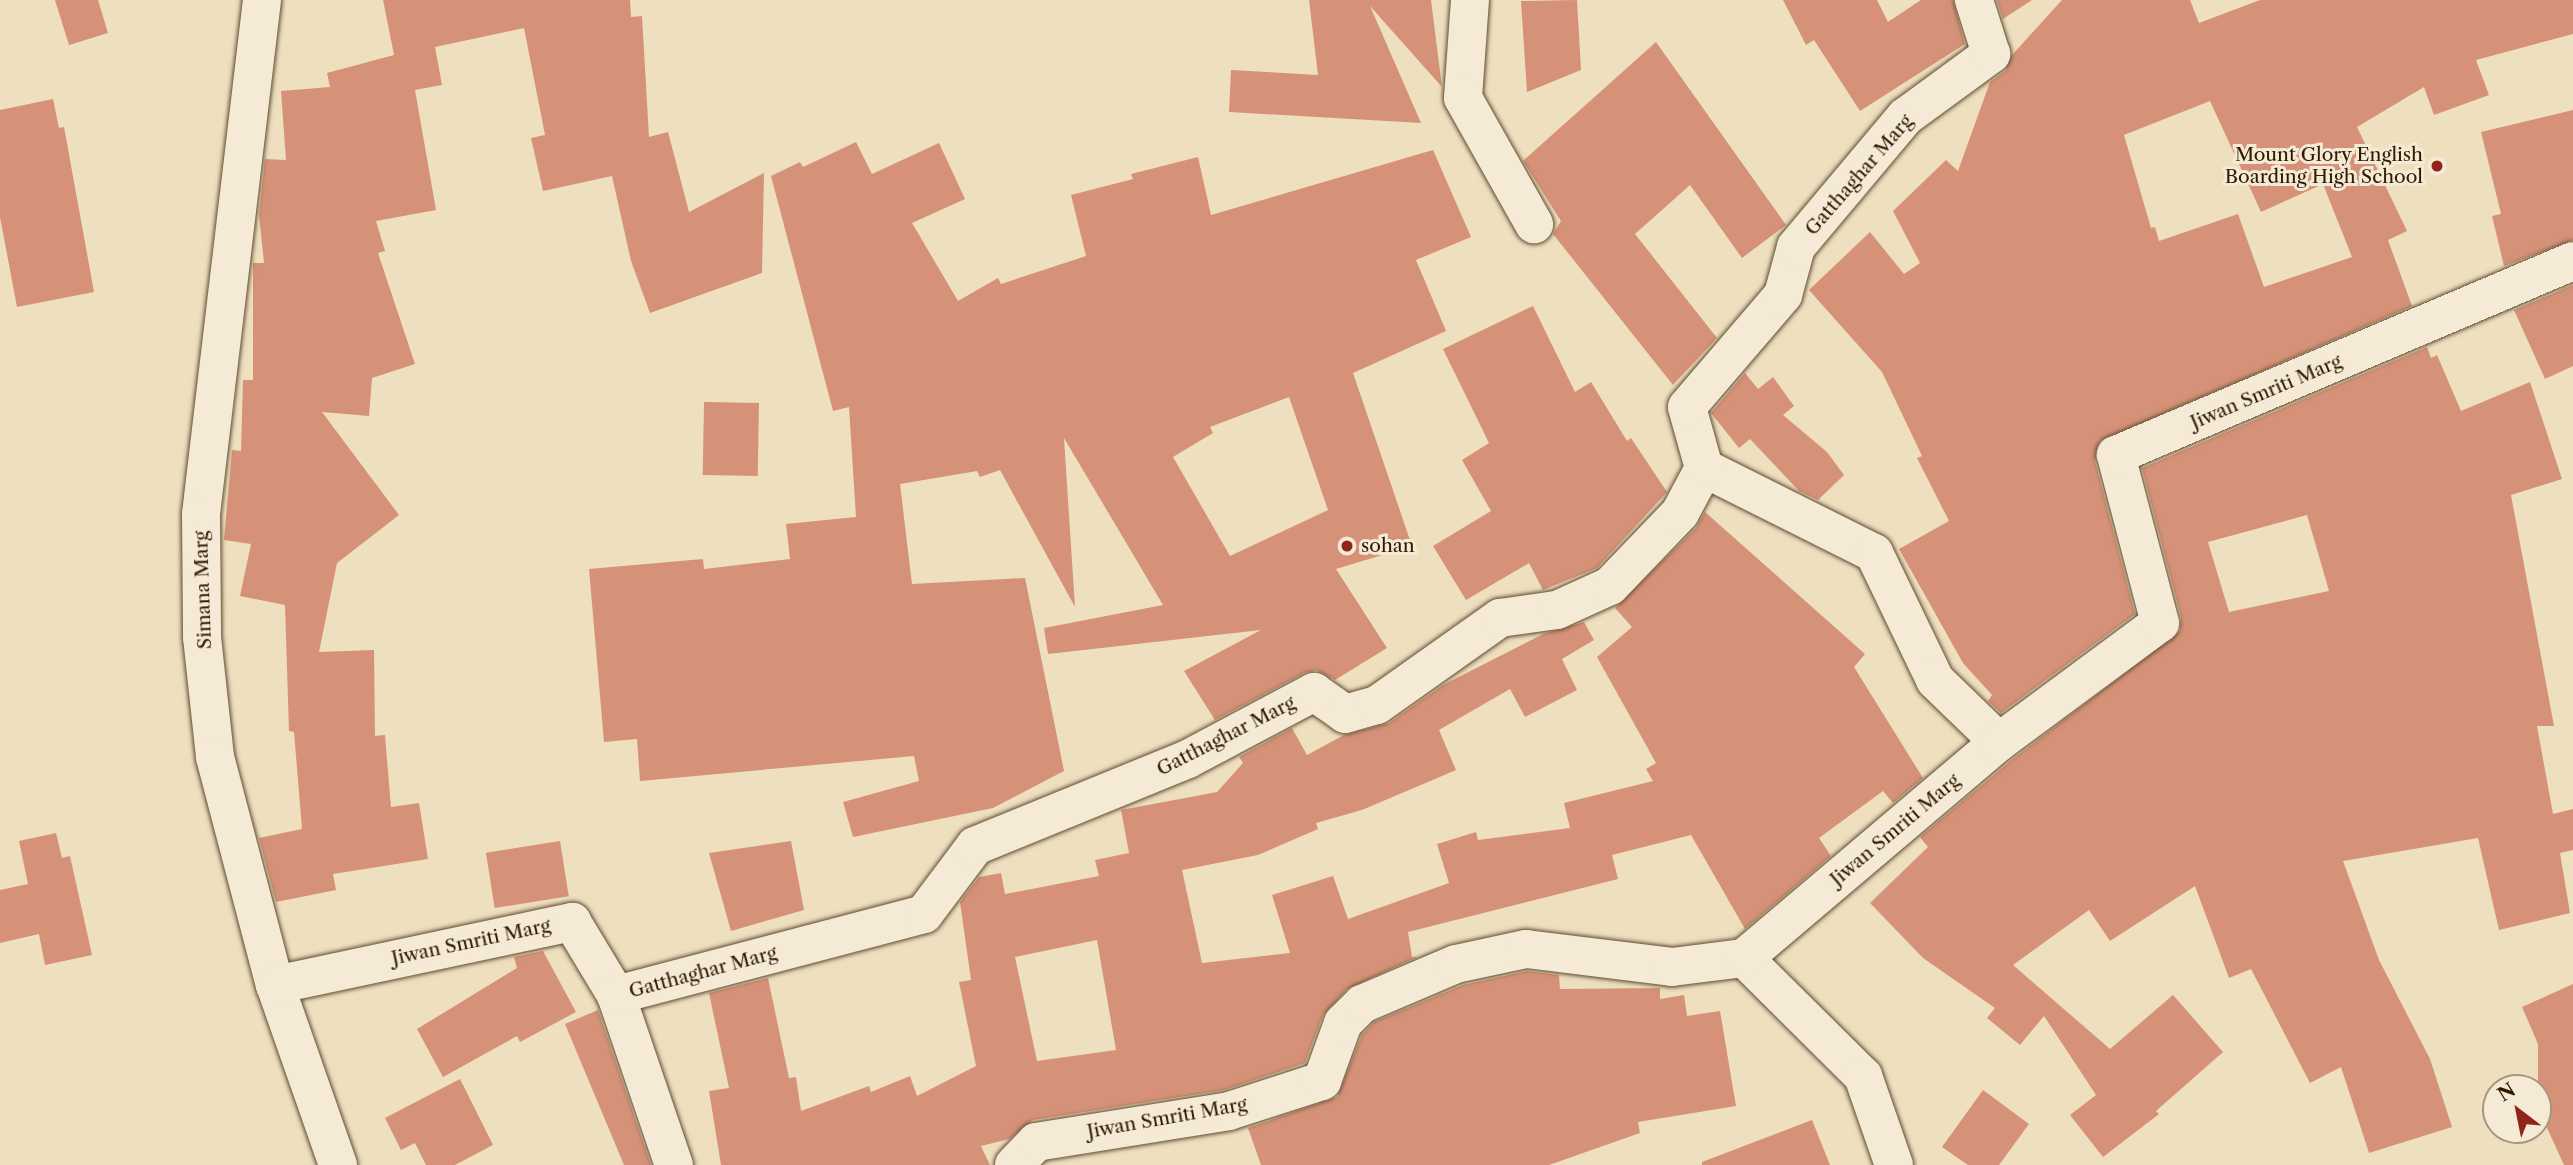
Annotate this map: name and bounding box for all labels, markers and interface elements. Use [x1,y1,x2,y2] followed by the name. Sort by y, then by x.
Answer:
[1800,110,1918,240] street label: Gatthaghar Marg
[2225,144,2423,188] place label: Mount Glory English Boarding High School
[2429,158,2445,174] marker: Mount Glory English Boarding High School
[2187,350,2345,434] street label: Jiwan Smriti Marg
[190,530,216,650] street label: Simana Marg
[1361,535,1415,557] place label: sohan
[1339,538,1355,554] marker: sohan
[1153,691,1299,781] street label: Gatthaghar Marg
[1826,769,1964,891] street label: Jiwan Smriti Marg
[389,914,553,970] street label: Jiwan Smriti Marg
[626,941,780,1003] street label: Gatthaghar Marg
[2482,1074,2552,1144] north arrow
[2494,1078,2520,1107] text: N
[1085,1093,1249,1143] street label: Jiwan Smriti Marg

